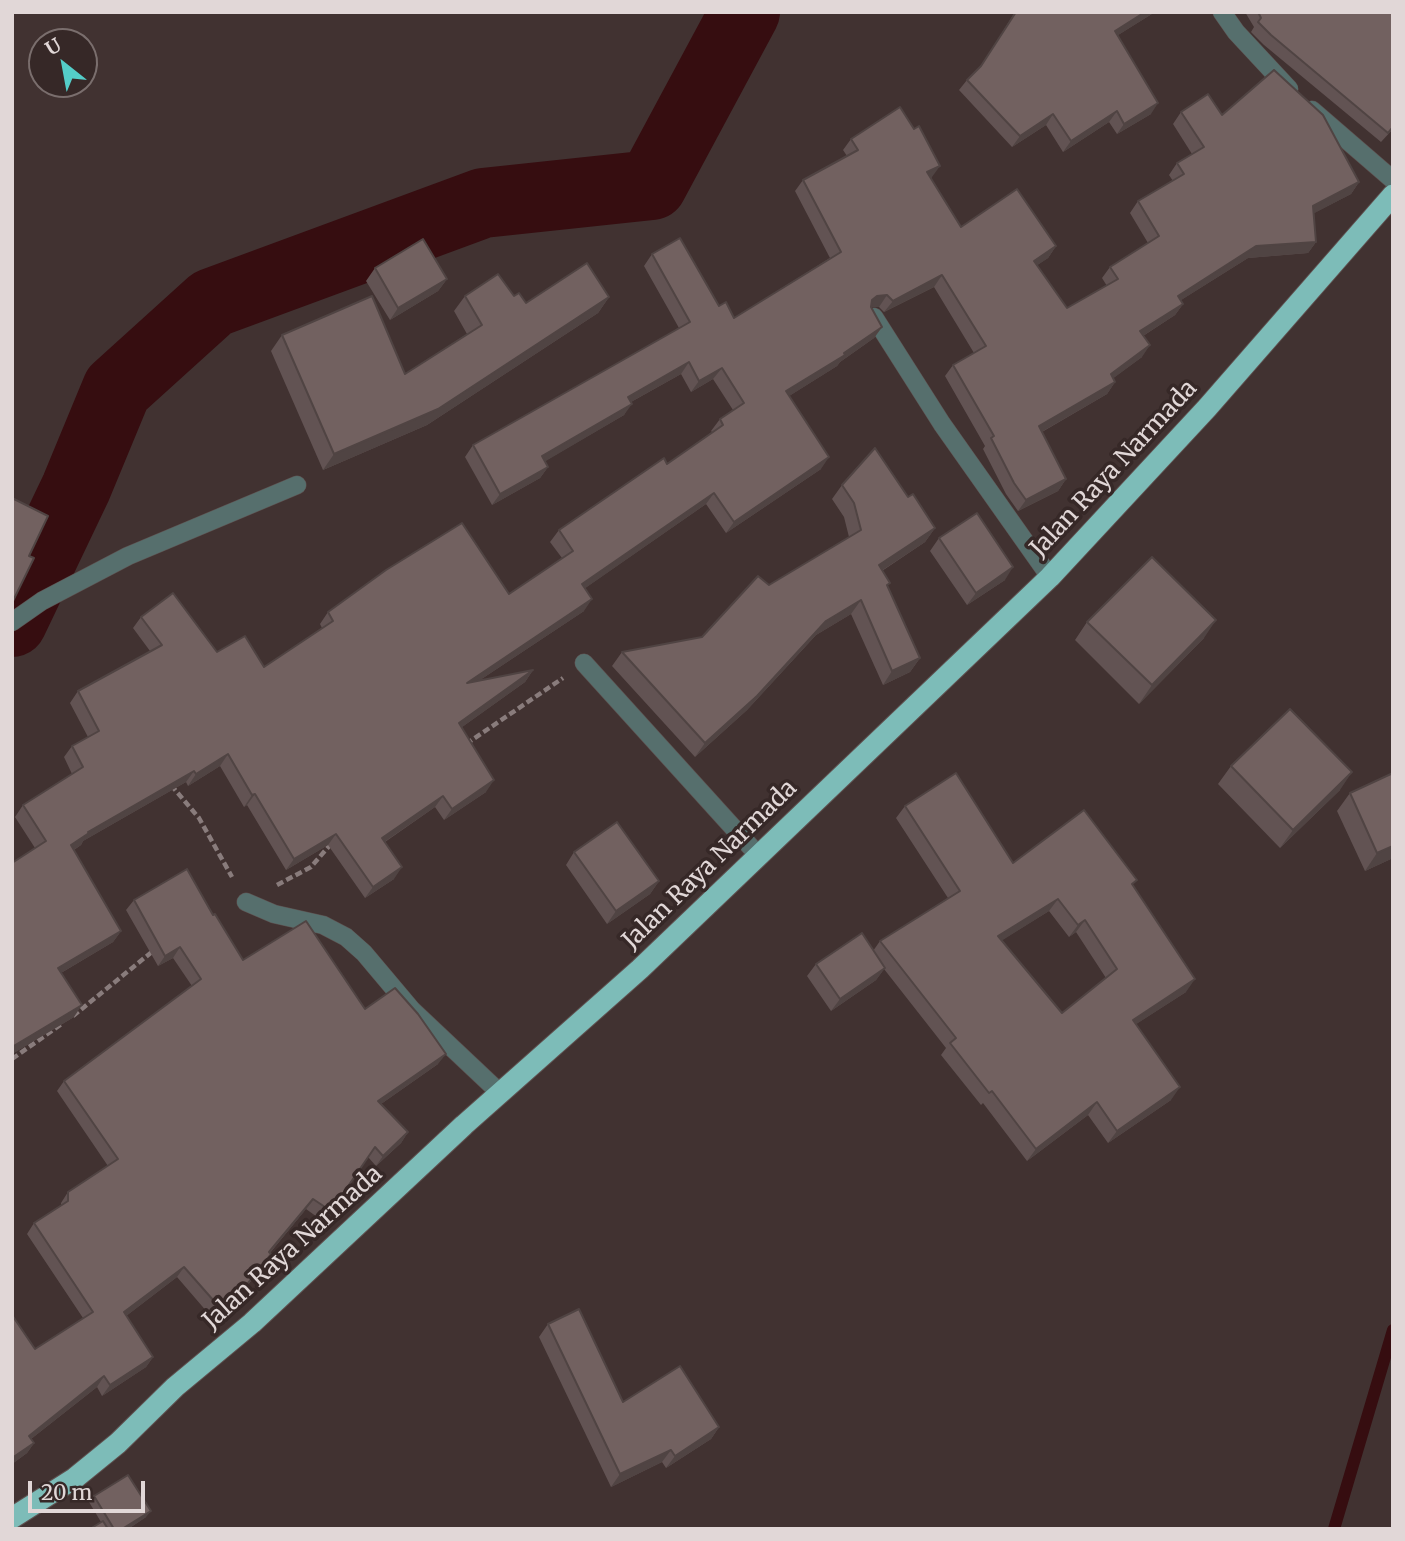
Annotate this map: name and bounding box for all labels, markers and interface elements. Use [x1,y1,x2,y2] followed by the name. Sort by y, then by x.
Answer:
[28,28,98,98] north arrow
[41,33,65,61] text: U
[1025,375,1203,563] street label: Jalan Raya Narmada
[617,774,803,956] street label: Jalan Raya Narmada
[198,1160,388,1336] street label: Jalan Raya Narmada
[32,1468,149,1512] scale bar
[41,1479,92,1506] text: 20 m

